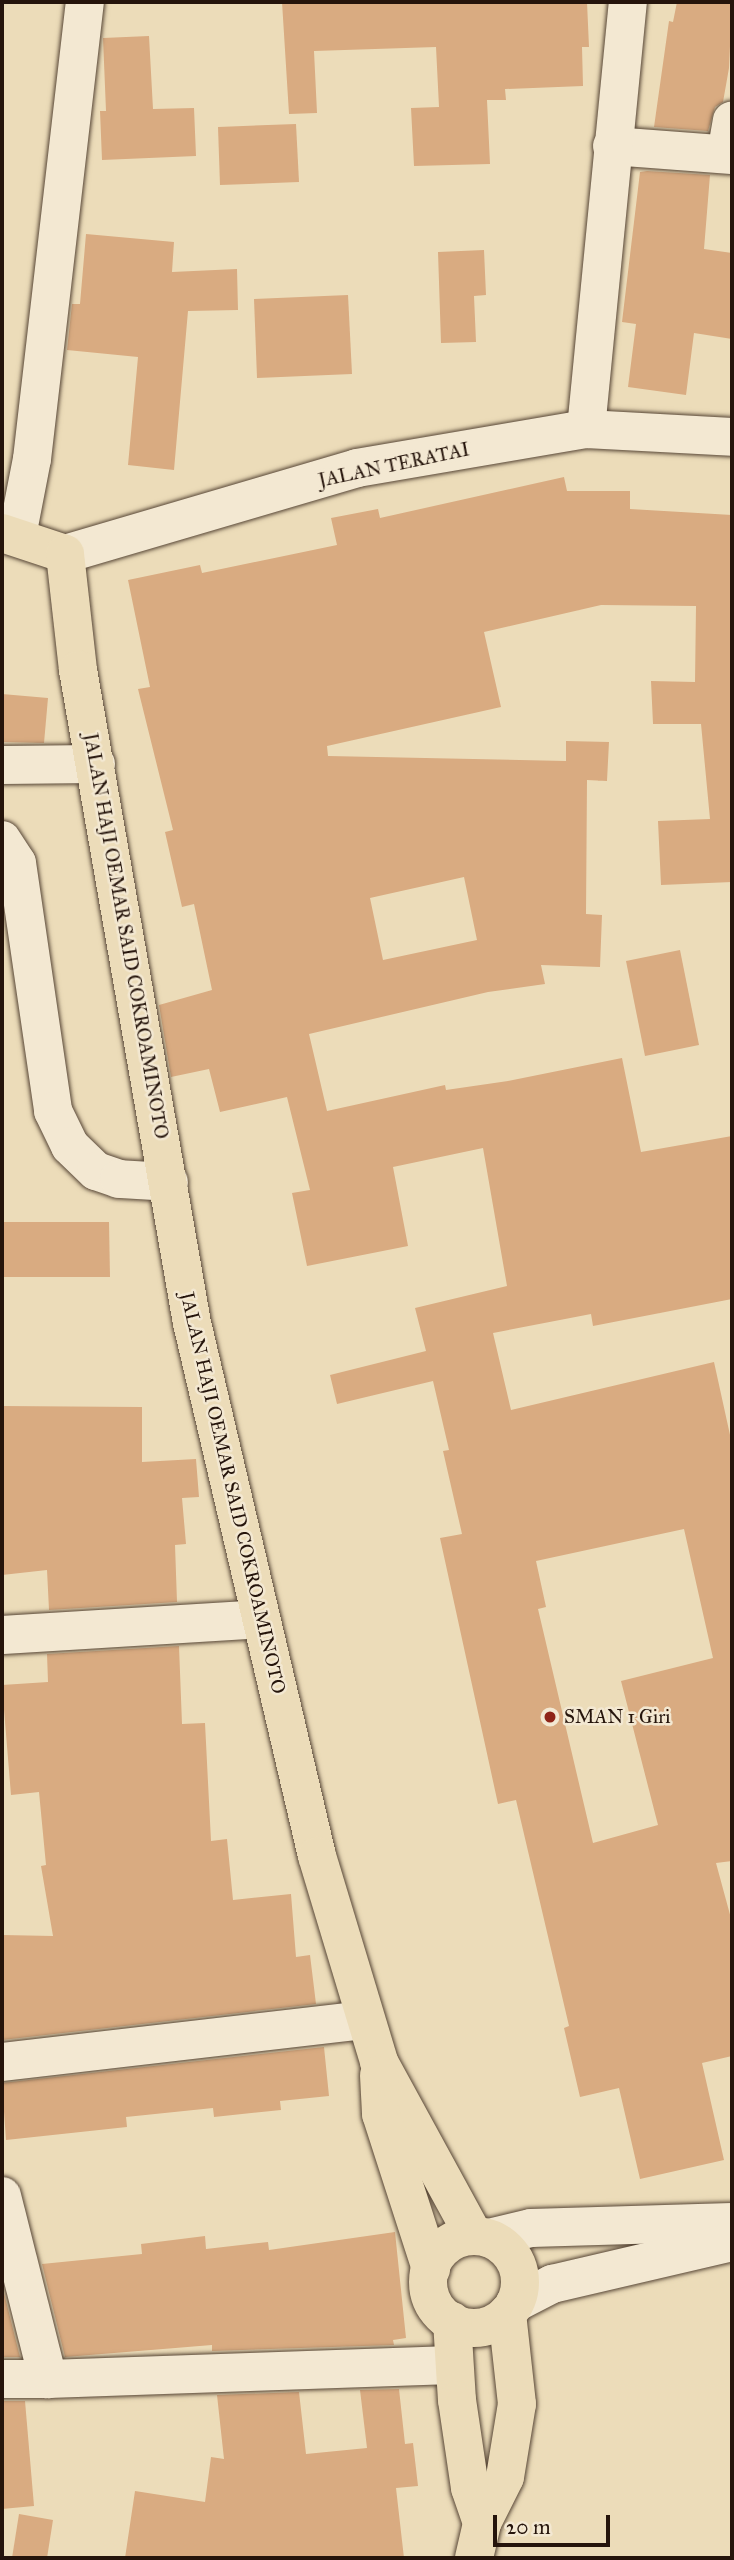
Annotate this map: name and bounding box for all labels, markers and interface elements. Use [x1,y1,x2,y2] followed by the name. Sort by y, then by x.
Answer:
[316,438,472,492] street label: JALAN TERATAI
[79,731,173,1141] street label: JALAN HAJI OEMAR SAID COKROAMINOTO
[176,1290,290,1696] street label: JALAN HAJI OEMAR SAID COKROAMINOTO
[564,1706,671,1728] place label: SMAN 1 Giri
[542,1709,558,1725] marker: SMAN 1 Giri
[496,2500,613,2544] scale bar
[506,2514,551,2540] text: 20 m

